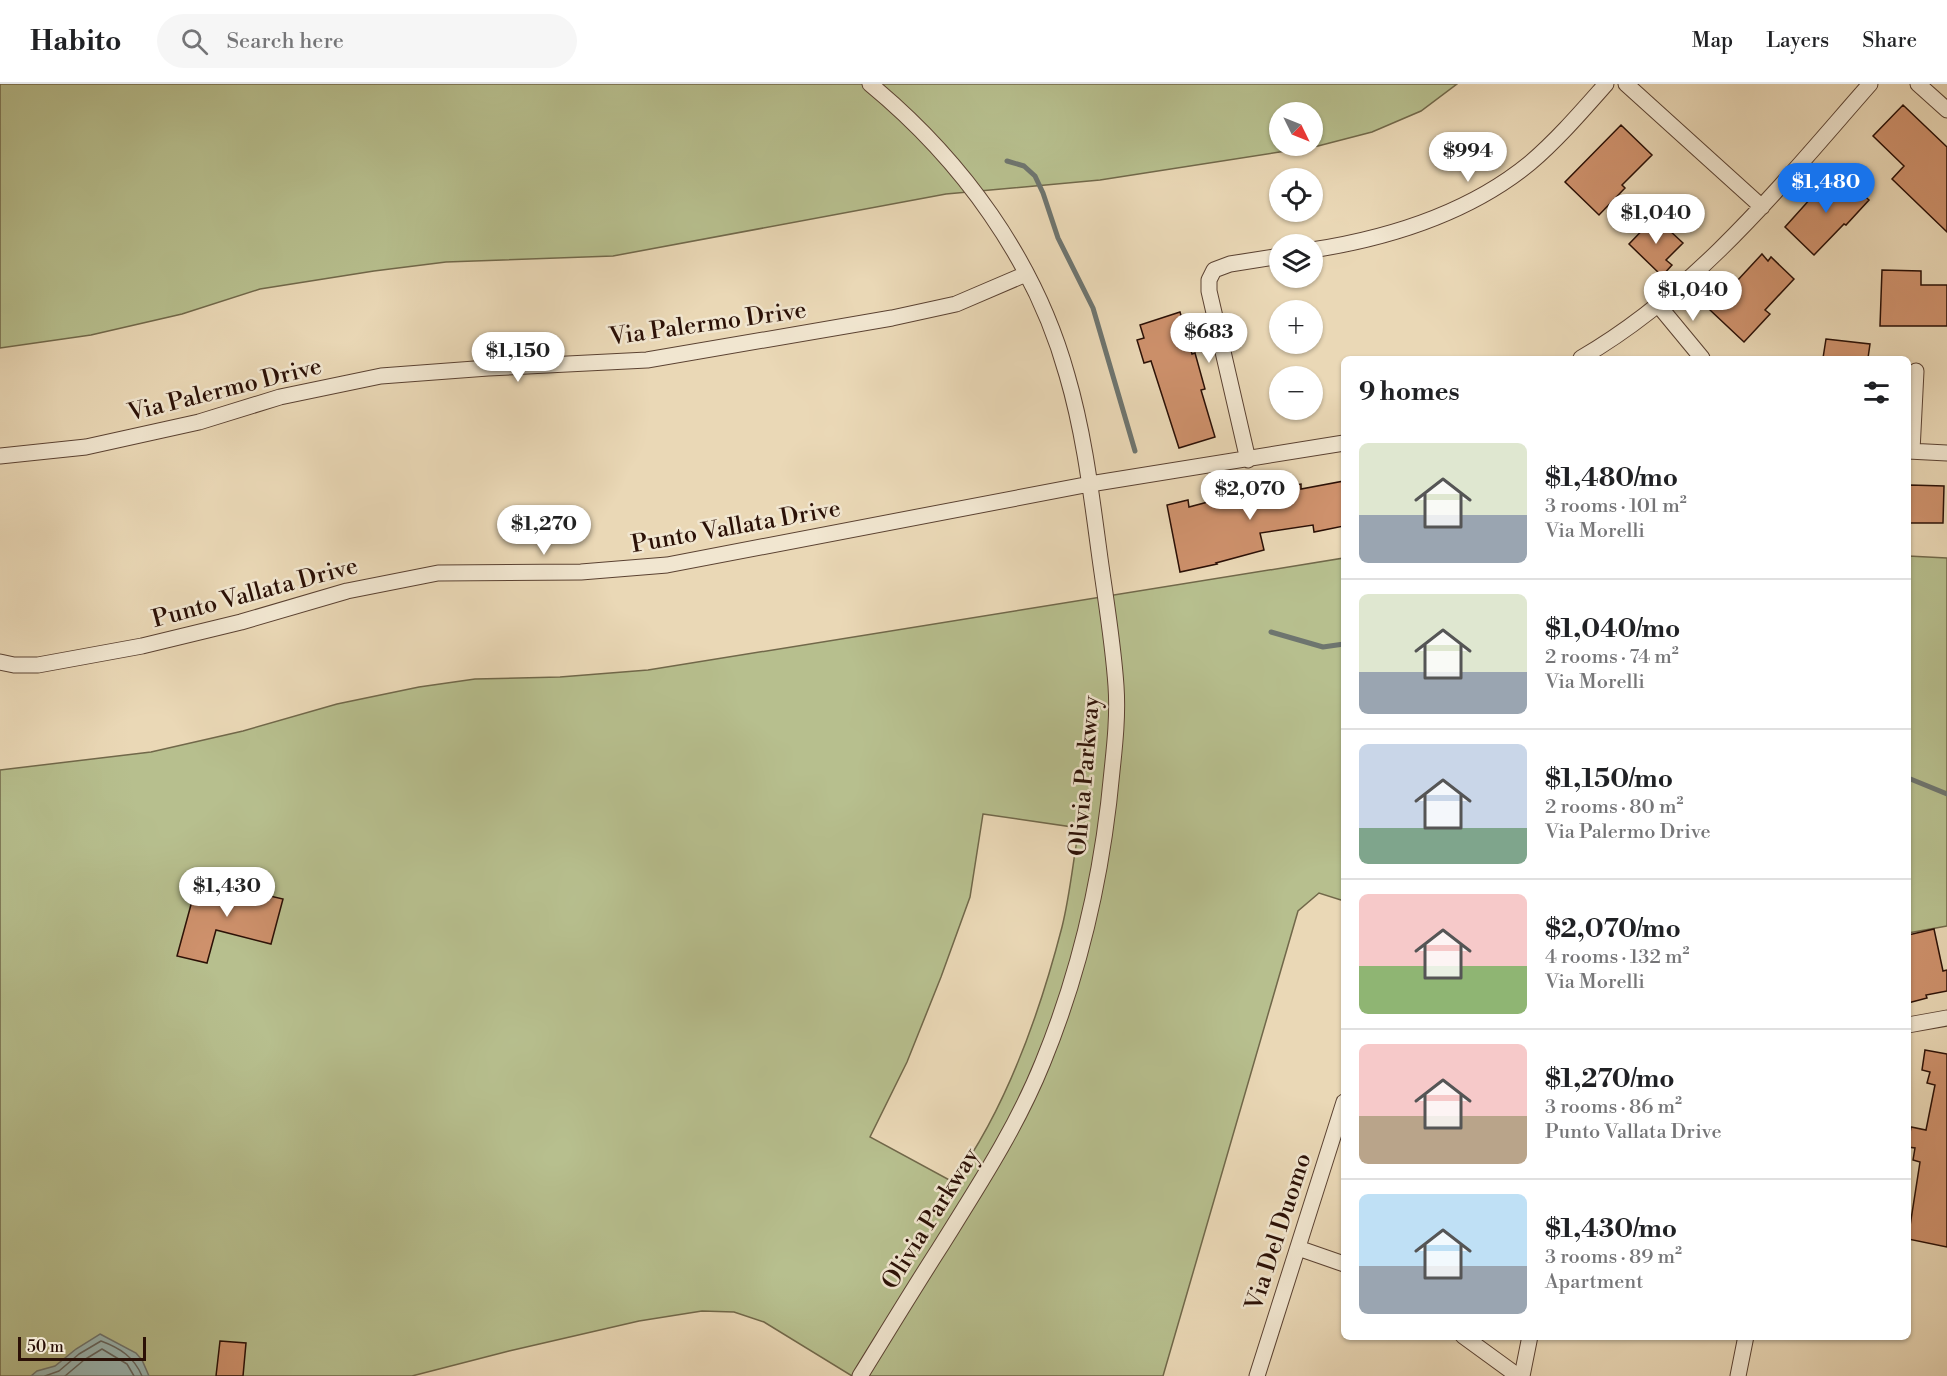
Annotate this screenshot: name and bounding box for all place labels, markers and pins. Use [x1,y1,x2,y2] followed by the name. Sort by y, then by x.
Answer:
[1432,132,1504,183] pin: $994
[1777,163,1875,214] pin: $1,480
[1607,194,1705,245] pin: $1,040
[1644,271,1742,322] pin: $1,040
[1173,313,1245,364] pin: $683
[469,332,567,383] pin: $1,150
[1201,470,1299,521] pin: $2,070
[495,505,593,556] pin: $1,270
[178,867,276,918] pin: $1,430

